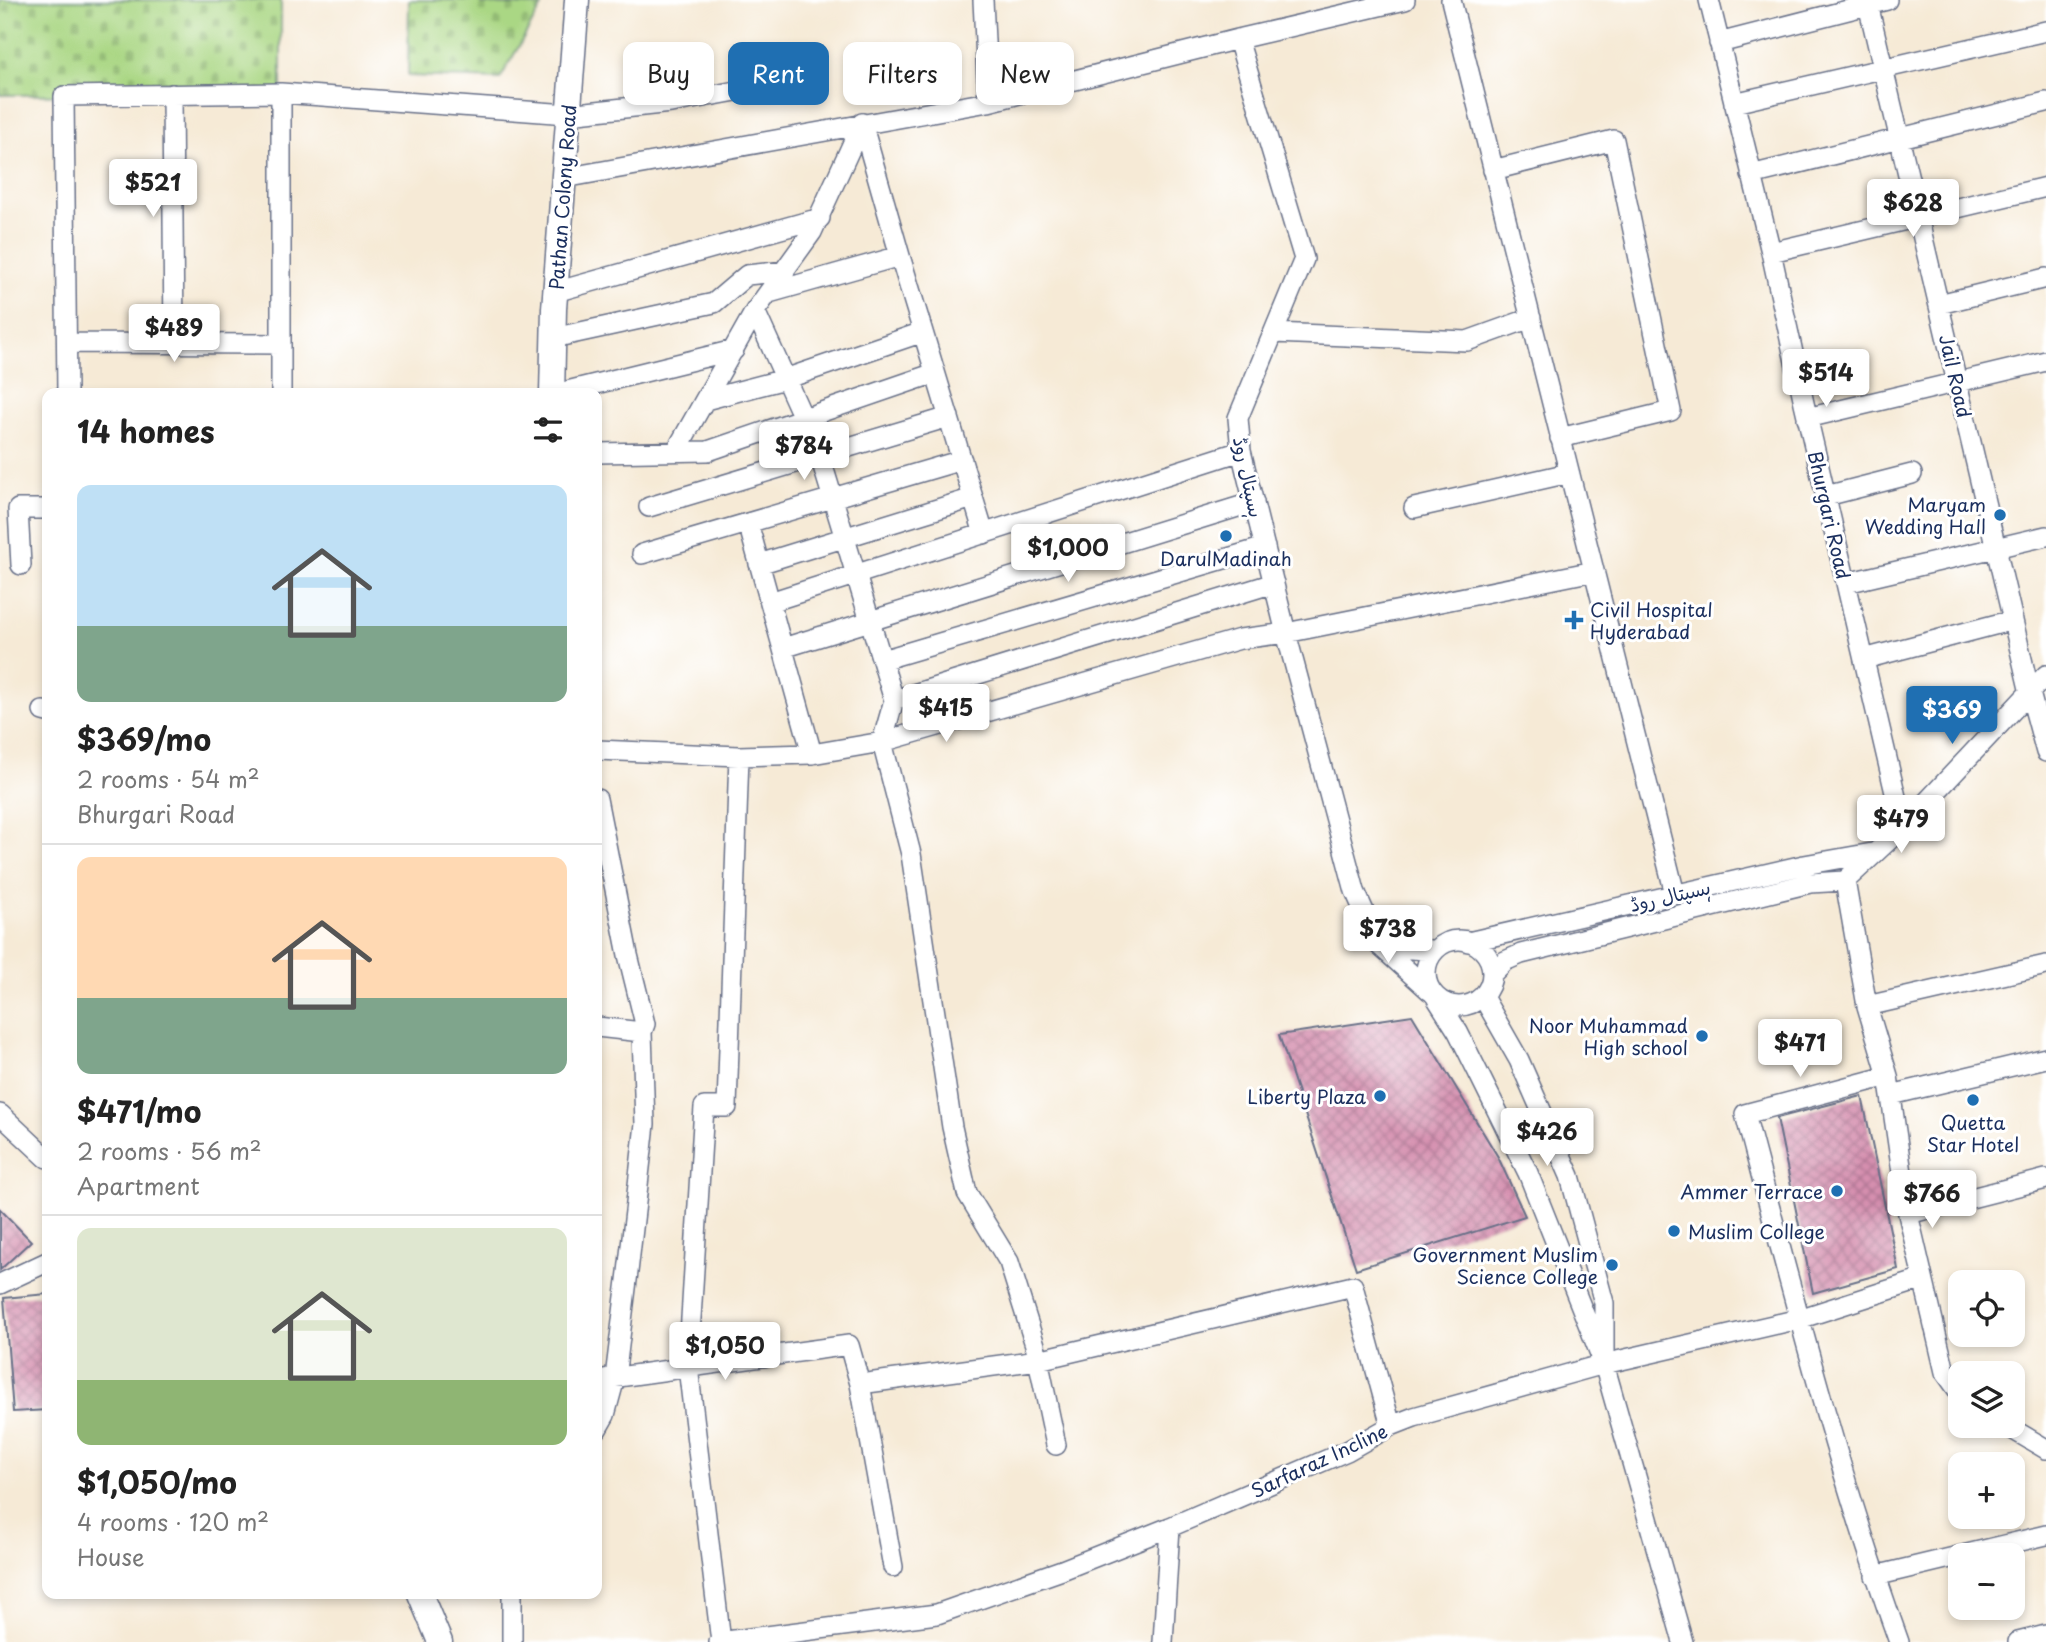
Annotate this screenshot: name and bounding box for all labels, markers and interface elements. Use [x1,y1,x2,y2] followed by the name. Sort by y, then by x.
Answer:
[623,42,714,105] chip: Buy
[728,42,829,105] chip: Rent
[843,42,962,105] chip: Filters
[976,42,1074,105] chip: New
[542,103,582,291] street label: Pathan Colony Road
[112,160,194,219] pin: $521
[125,164,181,199] text: $521
[1872,180,1954,239] pin: $628
[1883,184,1943,219] text: $628
[133,304,215,364] pin: $489
[145,309,203,344] text: $489
[1933,332,1979,420] street label: Jail Road
[1785,350,1867,409] pin: $514
[1798,354,1854,389] text: $514
[77,408,215,453] text: 14 homes
[529,411,567,449] icon: filters
[763,422,845,482] pin: $784
[775,427,833,462] text: $784
[1225,434,1271,520] street label: ہسپتال روڈ
[1802,448,1858,582] street label: Bhurgari Road
[1865,490,1986,540] place label: Maryam Wedding Hall
[1992,507,2008,523] marker: Maryam Wedding Hall
[1011,524,1125,584] pin: $1,000
[1218,528,1234,544] marker: DarulMadinah
[1027,529,1109,564] text: $1,000
[259,530,385,656] icon: home
[1160,544,1292,572] place label: DarulMadinah
[1590,595,1713,645] place label: Civil Hospital Hyderabad
[1564,610,1584,630] marker: Civil Hospital Hyderabad
[905,684,987,744] pin: $415
[1911,686,1993,746] pin: $369
[919,689,974,724] text: $415
[1922,691,1982,726] text: $369
[77,716,211,761] text: $369/mo
[77,761,260,796] text: 2 rooms · 54 m²
[77,796,235,831] text: Bhurgari Road
[1860,796,1942,855] pin: $479
[1873,800,1929,835] text: $479
[1627,872,1714,920] street label: ہسپتال روڈ
[259,902,385,1028] icon: home
[1347,906,1429,965] pin: $738
[1359,910,1417,945] text: $738
[1529,1011,1688,1061] place label: Noor Muhammad High school
[1759,1020,1841,1079] pin: $471
[1774,1024,1826,1059] text: $471
[1694,1028,1710,1044] marker: Noor Muhammad High school
[1247,1082,1366,1110] place label: Liberty Plaza
[77,1088,202,1133] text: $471/mo
[1372,1088,1388,1104] marker: Liberty Plaza
[1965,1092,1981,1108] marker: Quetta Star Hotel
[1506,1108,1588,1168] pin: $426
[1927,1108,2019,1158] place label: Quetta Star Hotel
[1517,1113,1577,1148] text: $426
[77,1133,262,1168] text: 2 rooms · 56 m²
[77,1168,200,1203] text: Apartment
[1891,1170,1973,1230] pin: $766
[1903,1175,1961,1210] text: $766
[1680,1177,1823,1205] place label: Ammer Terrace
[1829,1183,1845,1199] marker: Ammer Terrace
[1688,1217,1825,1245] place label: Muslim College
[1666,1223,1682,1239] marker: Muslim College
[1413,1240,1598,1290] place label: Government Muslim Science College
[1604,1257,1620,1273] marker: Government Muslim Science College
[1948,1270,2025,1620] map controls
[1948,1270,2025,1347] button: locate
[259,1273,385,1399] icon: home
[668,1322,782,1382] pin: $1,050
[685,1327,765,1362] text: $1,050
[1948,1361,2025,1438] button: layers
[1246,1416,1392,1504] street label: Sarfaraz Incline
[1948,1452,2025,1529] button: +
[77,1459,237,1504] text: $1,050/mo
[77,1504,269,1539] text: 4 rooms · 120 m²
[77,1539,144,1574] text: House
[1948,1543,2025,1620] button: −

